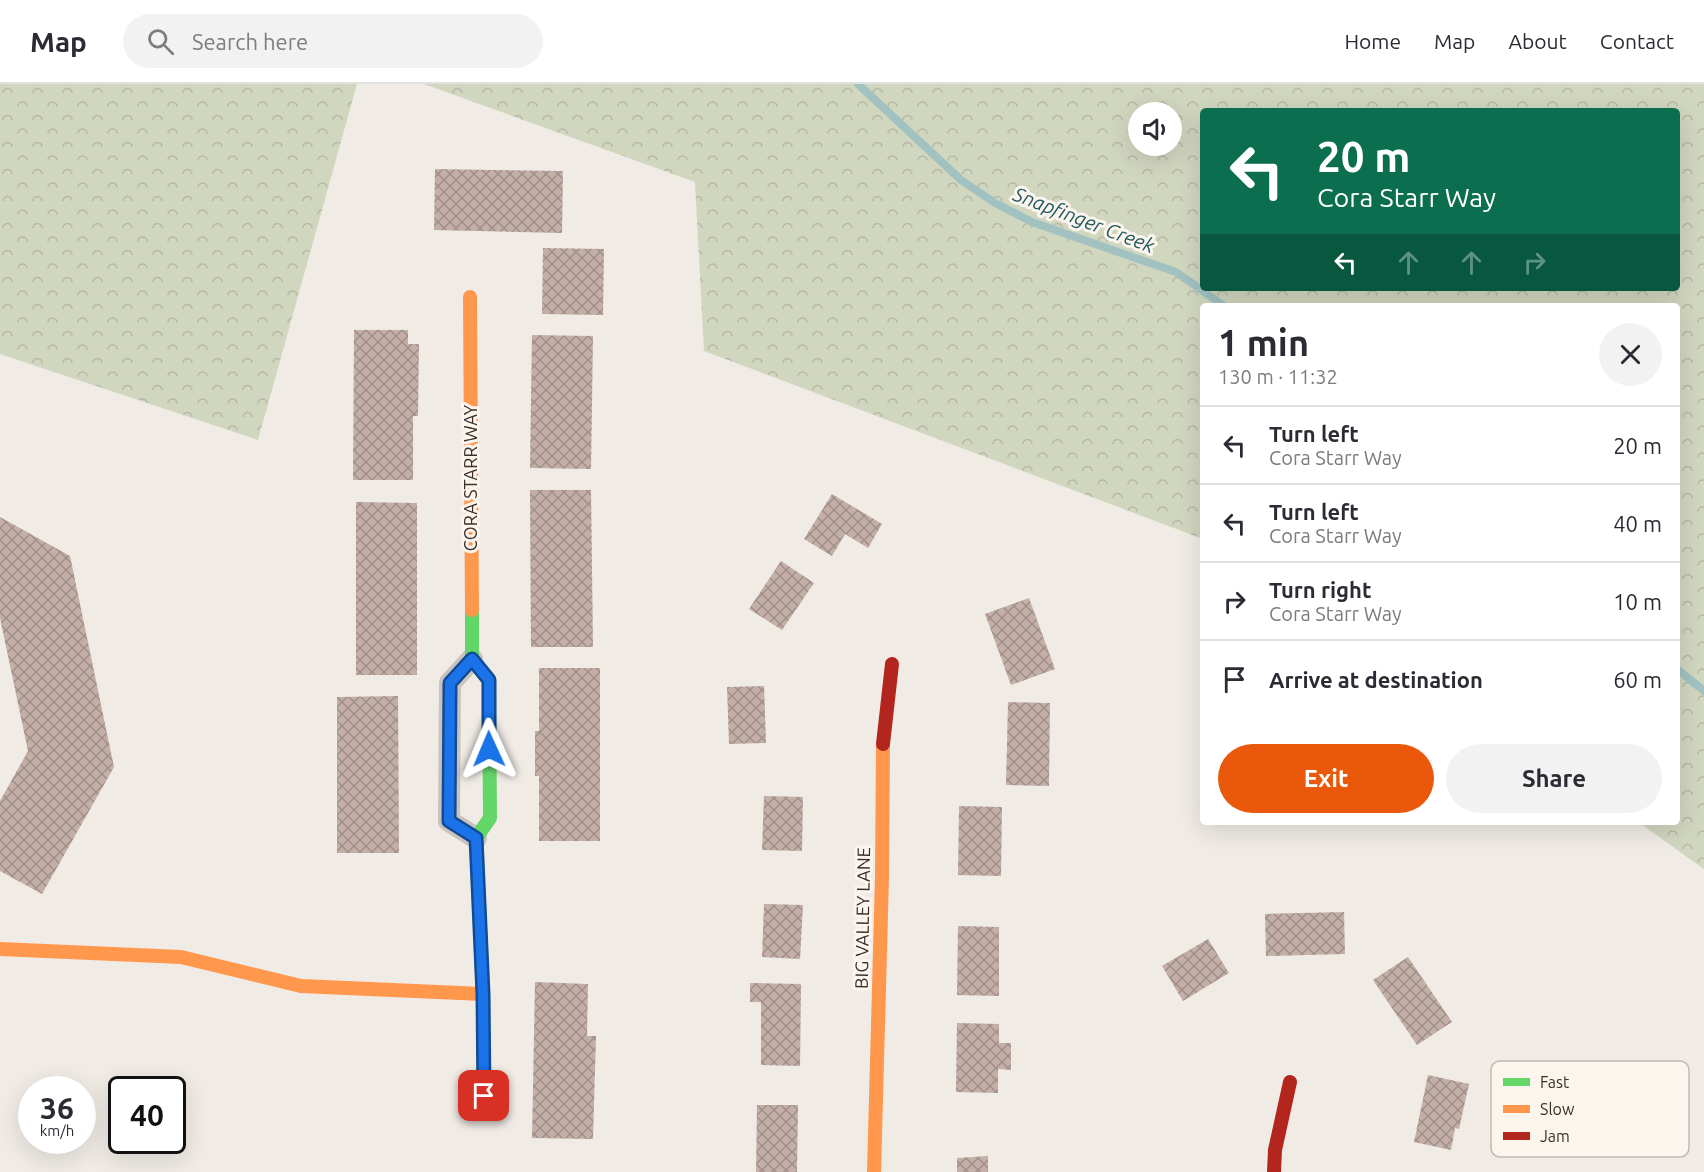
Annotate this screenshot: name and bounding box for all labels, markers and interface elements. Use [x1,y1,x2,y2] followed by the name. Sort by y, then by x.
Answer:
[123,14,543,68] search box
[144,25,177,58] icon: search
[30,26,87,57] text: Map
[192,29,308,54] text: Search here
[1344,29,1401,53] text: Home
[1434,29,1475,53] text: Map
[1508,29,1567,53] text: About
[1600,29,1674,53] text: Contact
[1128,102,1182,156] map controls
[1128,102,1182,156] button: sound
[1218,132,1296,210] icon: left
[1317,133,1411,180] text: 20 m
[1009,182,1159,257] water label: Snapfinger Creek
[1317,182,1496,212] text: Cora Starr Way
[1329,246,1362,279] icon: left
[1392,246,1425,279] icon: ahead
[1455,246,1488,279] icon: ahead
[1518,246,1551,279] icon: right
[1218,322,1309,363] text: 1 min
[1599,323,1662,386] button: close
[1218,365,1338,388] text: 130 m · 11:32
[460,404,480,551] street label: CORA STARR WAY
[1269,421,1359,446] text: Turn left
[1218,429,1251,462] icon: left
[1613,433,1662,458] text: 20 m
[1269,446,1402,469] text: Cora Starr Way
[1269,499,1359,524] text: Turn left
[1218,507,1251,540] icon: left
[1613,511,1662,536] text: 40 m
[1269,524,1402,547] text: Cora Starr Way
[1269,577,1371,602] text: Turn right
[1218,585,1251,618] icon: right
[1613,589,1662,614] text: 10 m
[1269,602,1402,625] text: Cora Starr Way
[1218,663,1251,696] icon: arrive
[1269,667,1483,692] text: Arrive at destination
[1613,667,1662,692] text: 60 m
[457,717,521,781] position arrow
[1218,744,1434,813] button: Exit
[1446,744,1662,813] button: Share
[851,847,873,989] street label: BIG VALLEY LANE
[1491,1061,1689,1157] legend
[458,1070,509,1121] pin
[1540,1073,1570,1091] text: Fast
[108,1076,186,1154] speed limit sign: 40
[467,1079,500,1112] icon: arrive
[40,1091,74,1125] text: 36
[1540,1100,1575,1118] text: Slow
[40,1122,74,1139] text: km/h
[1540,1127,1570,1145] text: Jam

